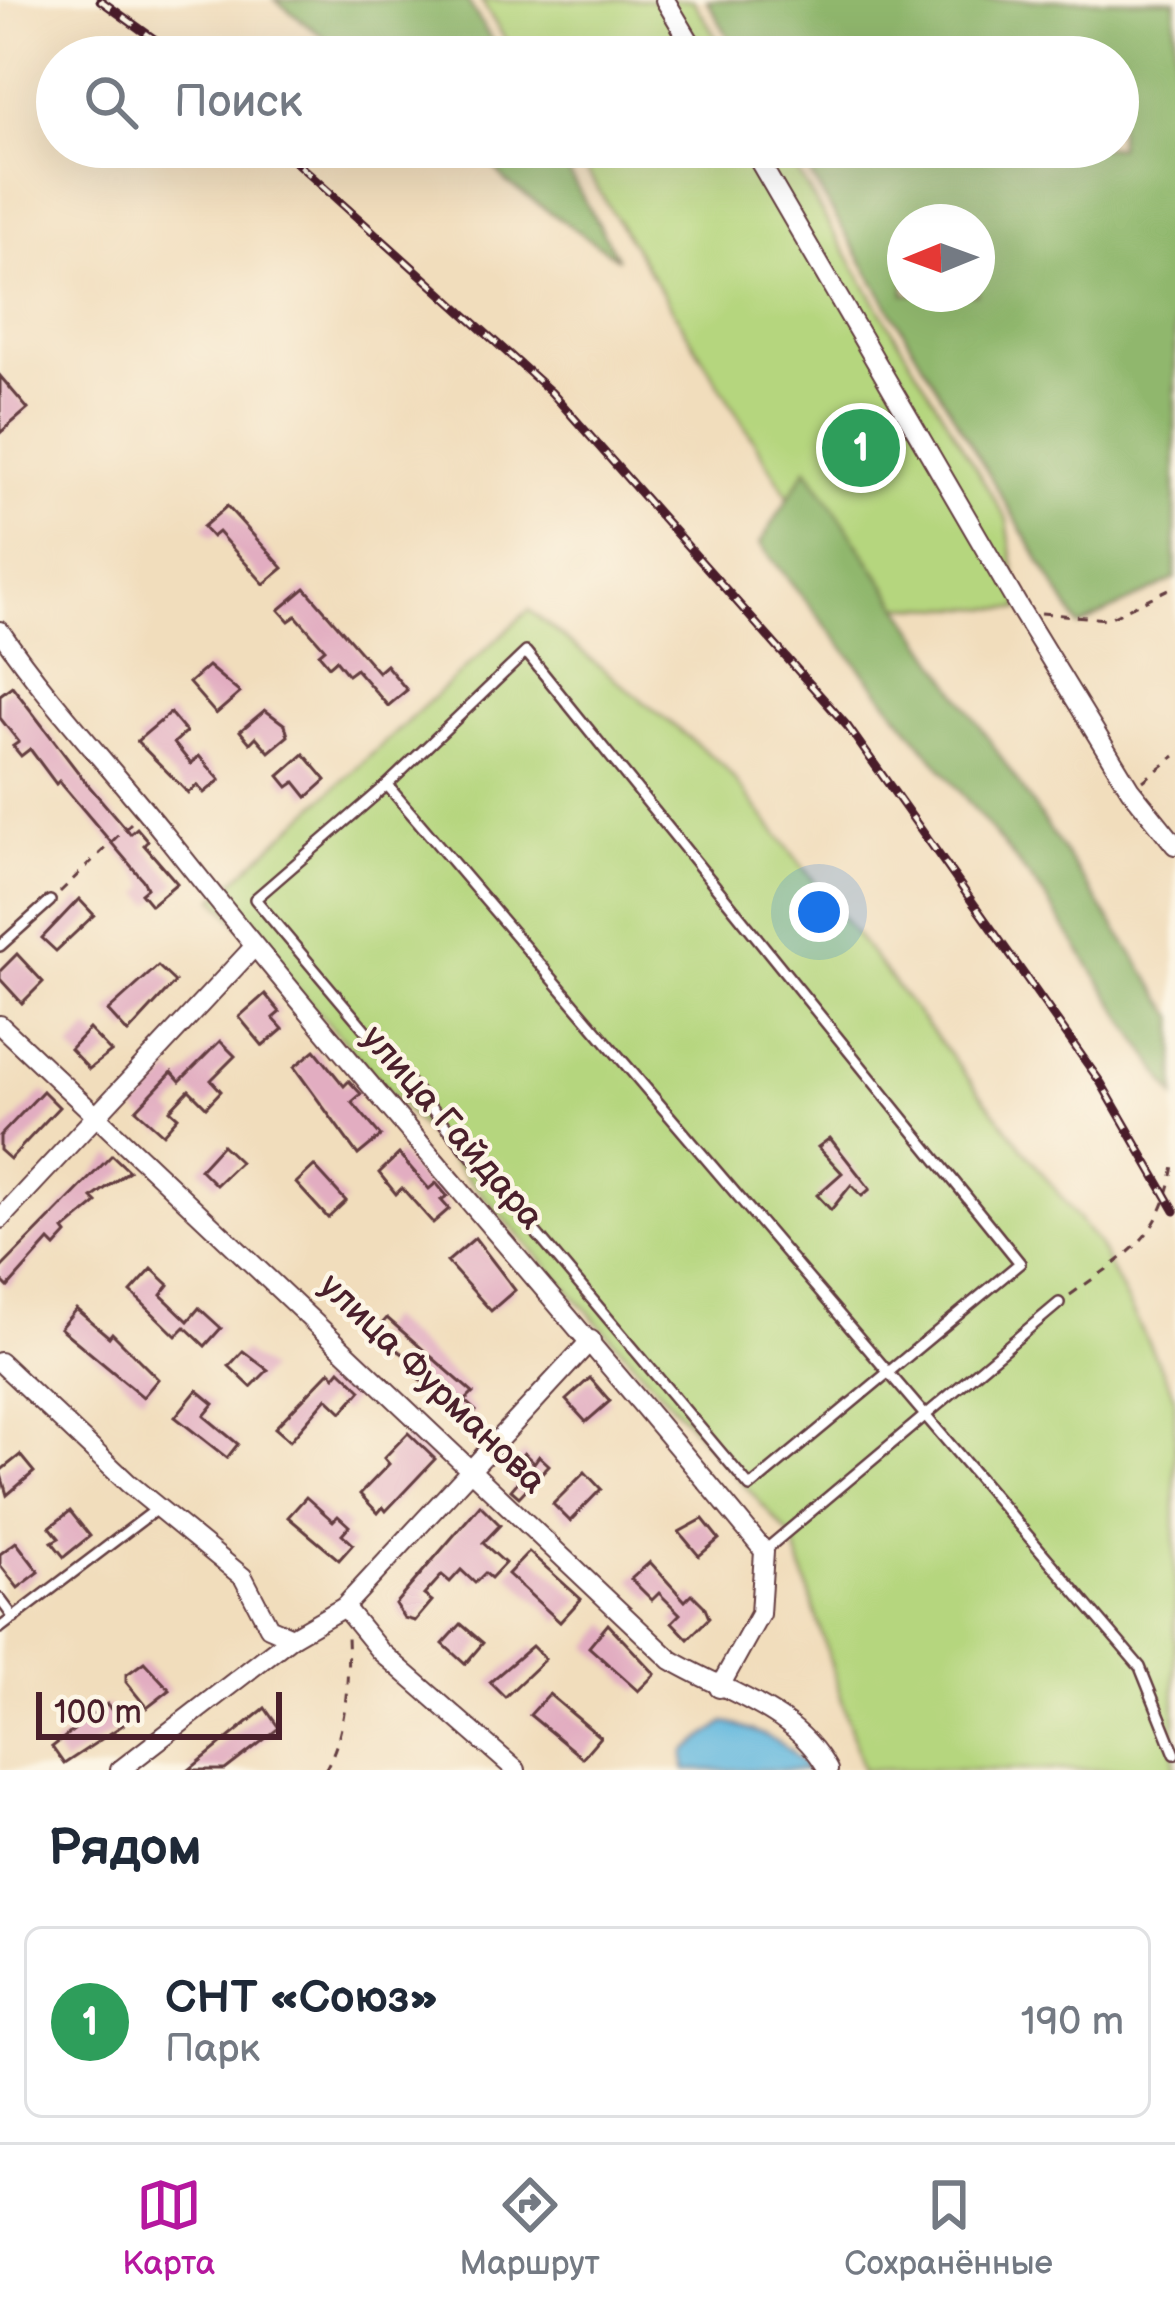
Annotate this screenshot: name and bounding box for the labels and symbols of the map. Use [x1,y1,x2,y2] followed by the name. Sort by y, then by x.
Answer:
[887,204,995,312] north arrow
[822,403,900,493] pin: 1
[789,882,849,942] your location
[352,1017,552,1239] street label: улица Гайдара
[310,1265,554,1503] street label: улица Фурманова
[36,1686,282,1739] scale bar

